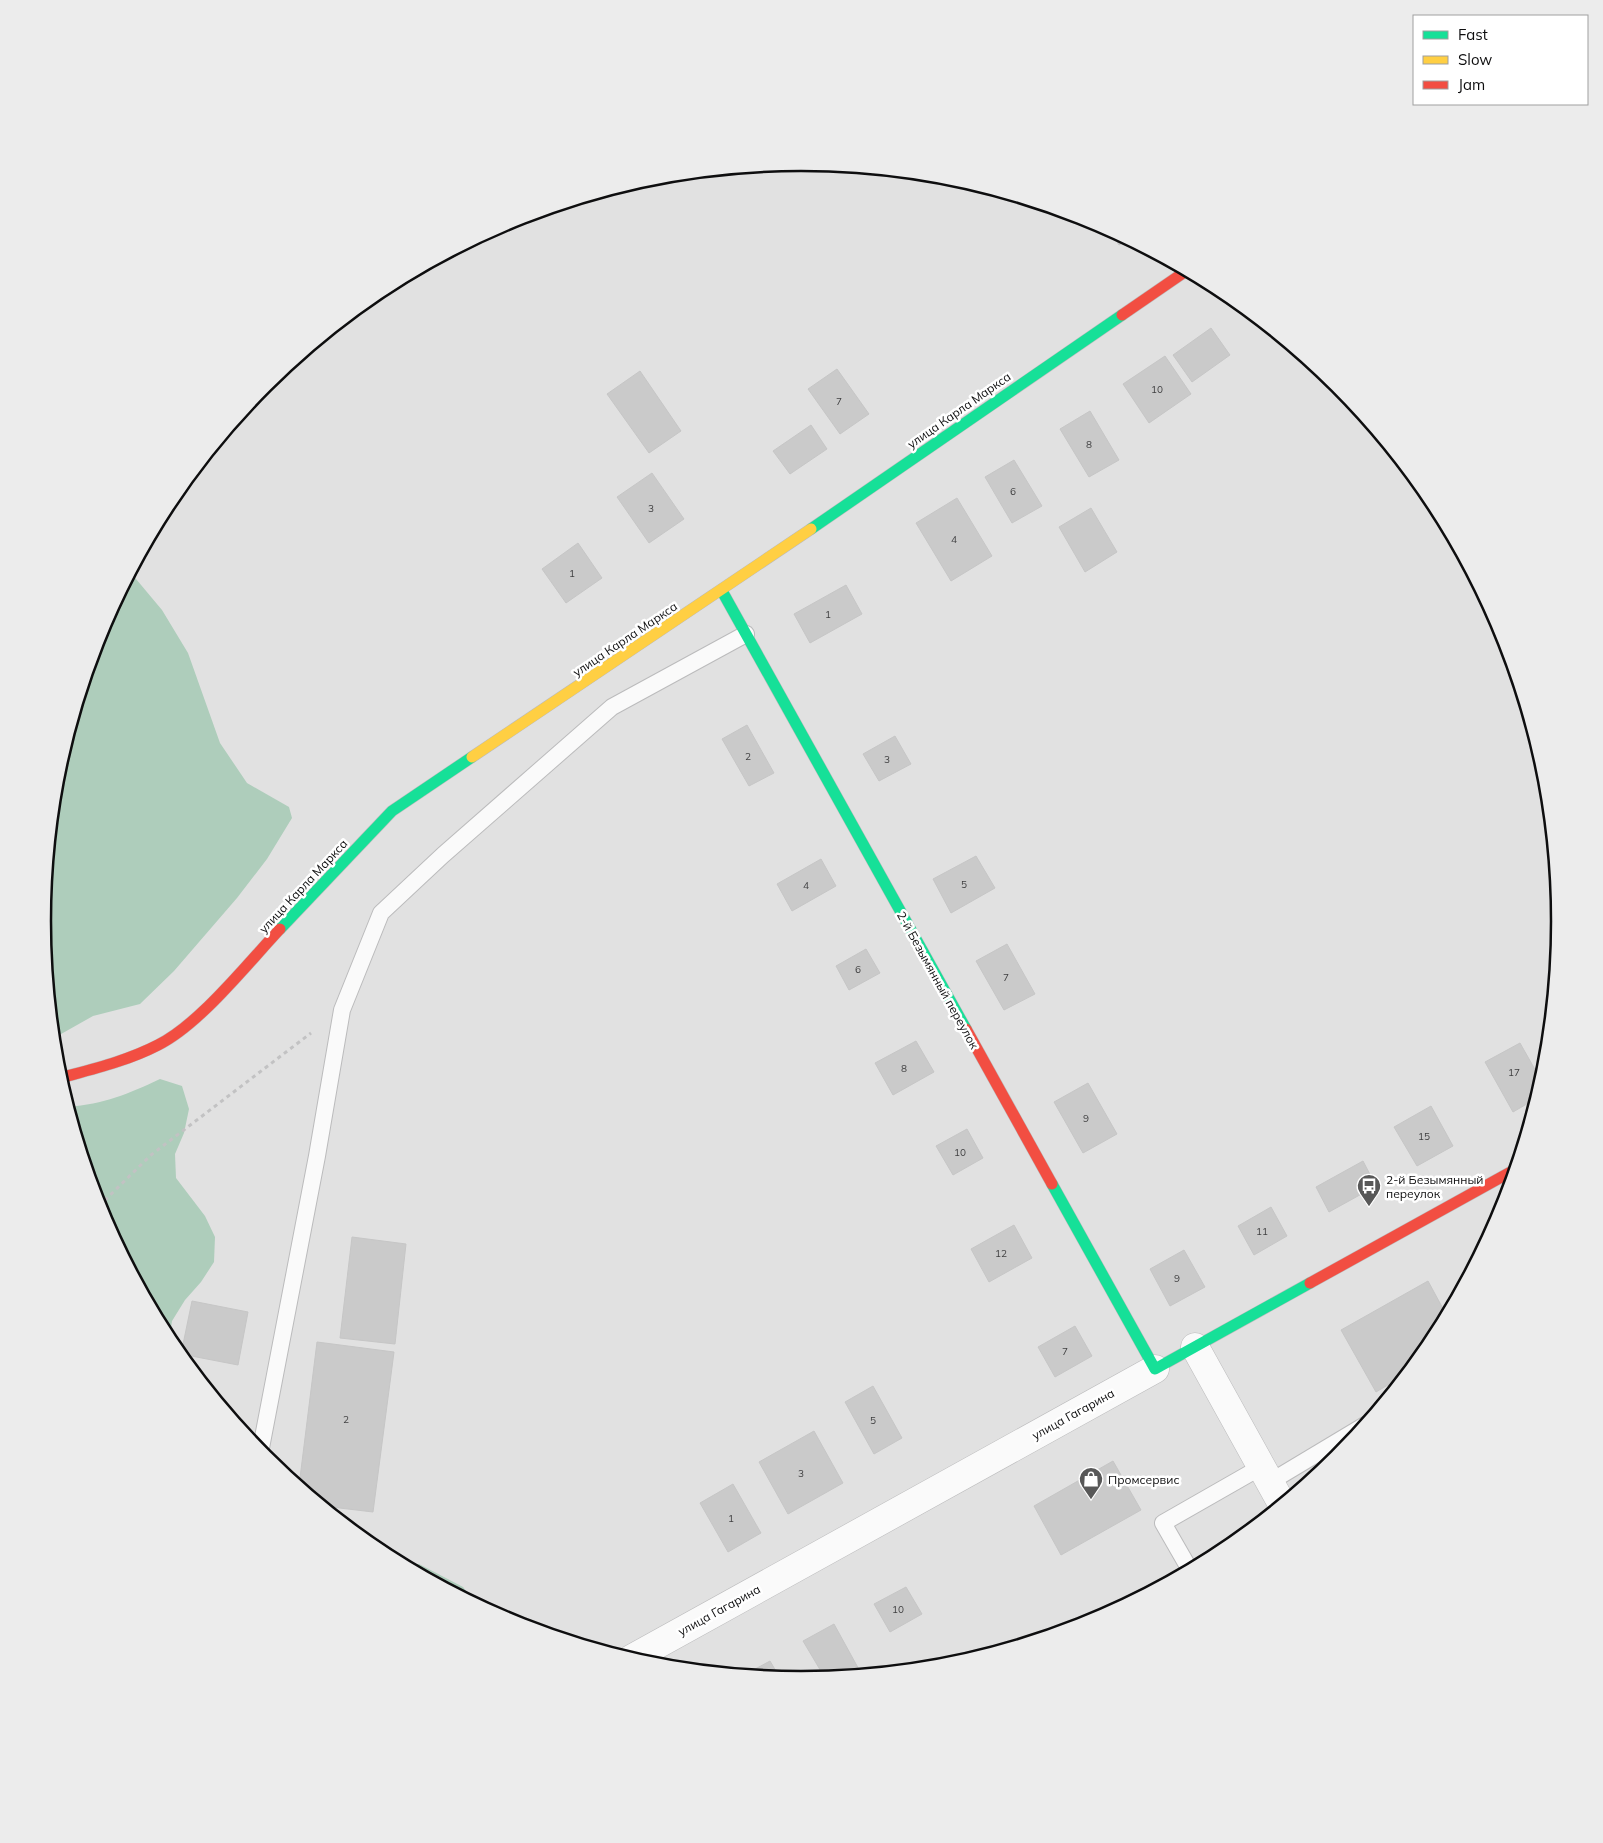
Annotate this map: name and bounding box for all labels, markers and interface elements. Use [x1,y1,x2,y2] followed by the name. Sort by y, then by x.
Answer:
[1413,15,1588,105] legend
[1458,25,1488,44] text: Fast
[1458,50,1492,69] text: Slow
[1458,75,1485,94] text: Jam
[904,369,1014,451] street label: улица Карла Маркса
[1151,383,1163,396] house number: 10
[836,395,842,408] house number: 7
[1086,438,1092,451] house number: 8
[1010,485,1016,498] house number: 6
[648,502,654,515] house number: 3
[951,533,957,546] house number: 4
[569,567,575,580] house number: 1
[570,598,680,680] street label: улица Карла Маркса
[825,608,831,621] house number: 1
[745,750,751,763] house number: 2
[884,753,890,766] house number: 3
[256,836,350,936] street label: улица Карла Маркса
[961,878,967,891] house number: 5
[803,879,809,892] house number: 4
[894,909,982,1052] street label: 2-й Безымянный переулок
[855,963,861,976] house number: 6
[1003,971,1009,984] house number: 7
[901,1062,907,1075] house number: 8
[1508,1066,1520,1079] house number: 17
[1083,1112,1089,1125] house number: 9
[1418,1130,1430,1143] house number: 15
[954,1146,966,1159] house number: 10
[1386,1172,1484,1201] place label: 2-й Безымянный переулок
[1356,1173,1382,1207] bus stop icon: 2-й Безымянный переулок
[1256,1225,1268,1238] house number: 11
[995,1247,1007,1260] house number: 12
[1174,1272,1180,1285] house number: 9
[1062,1345,1068,1358] house number: 7
[1029,1385,1117,1443] street label: улица Гагарина
[343,1413,349,1426] house number: 2
[870,1414,876,1427] house number: 5
[1078,1466,1104,1500] shop icon: Промсервис
[798,1467,804,1480] house number: 3
[1108,1472,1179,1487] place label: Промсервис
[728,1512,734,1525] house number: 1
[675,1581,763,1639] street label: улица Гагарина
[892,1603,904,1616] house number: 10

